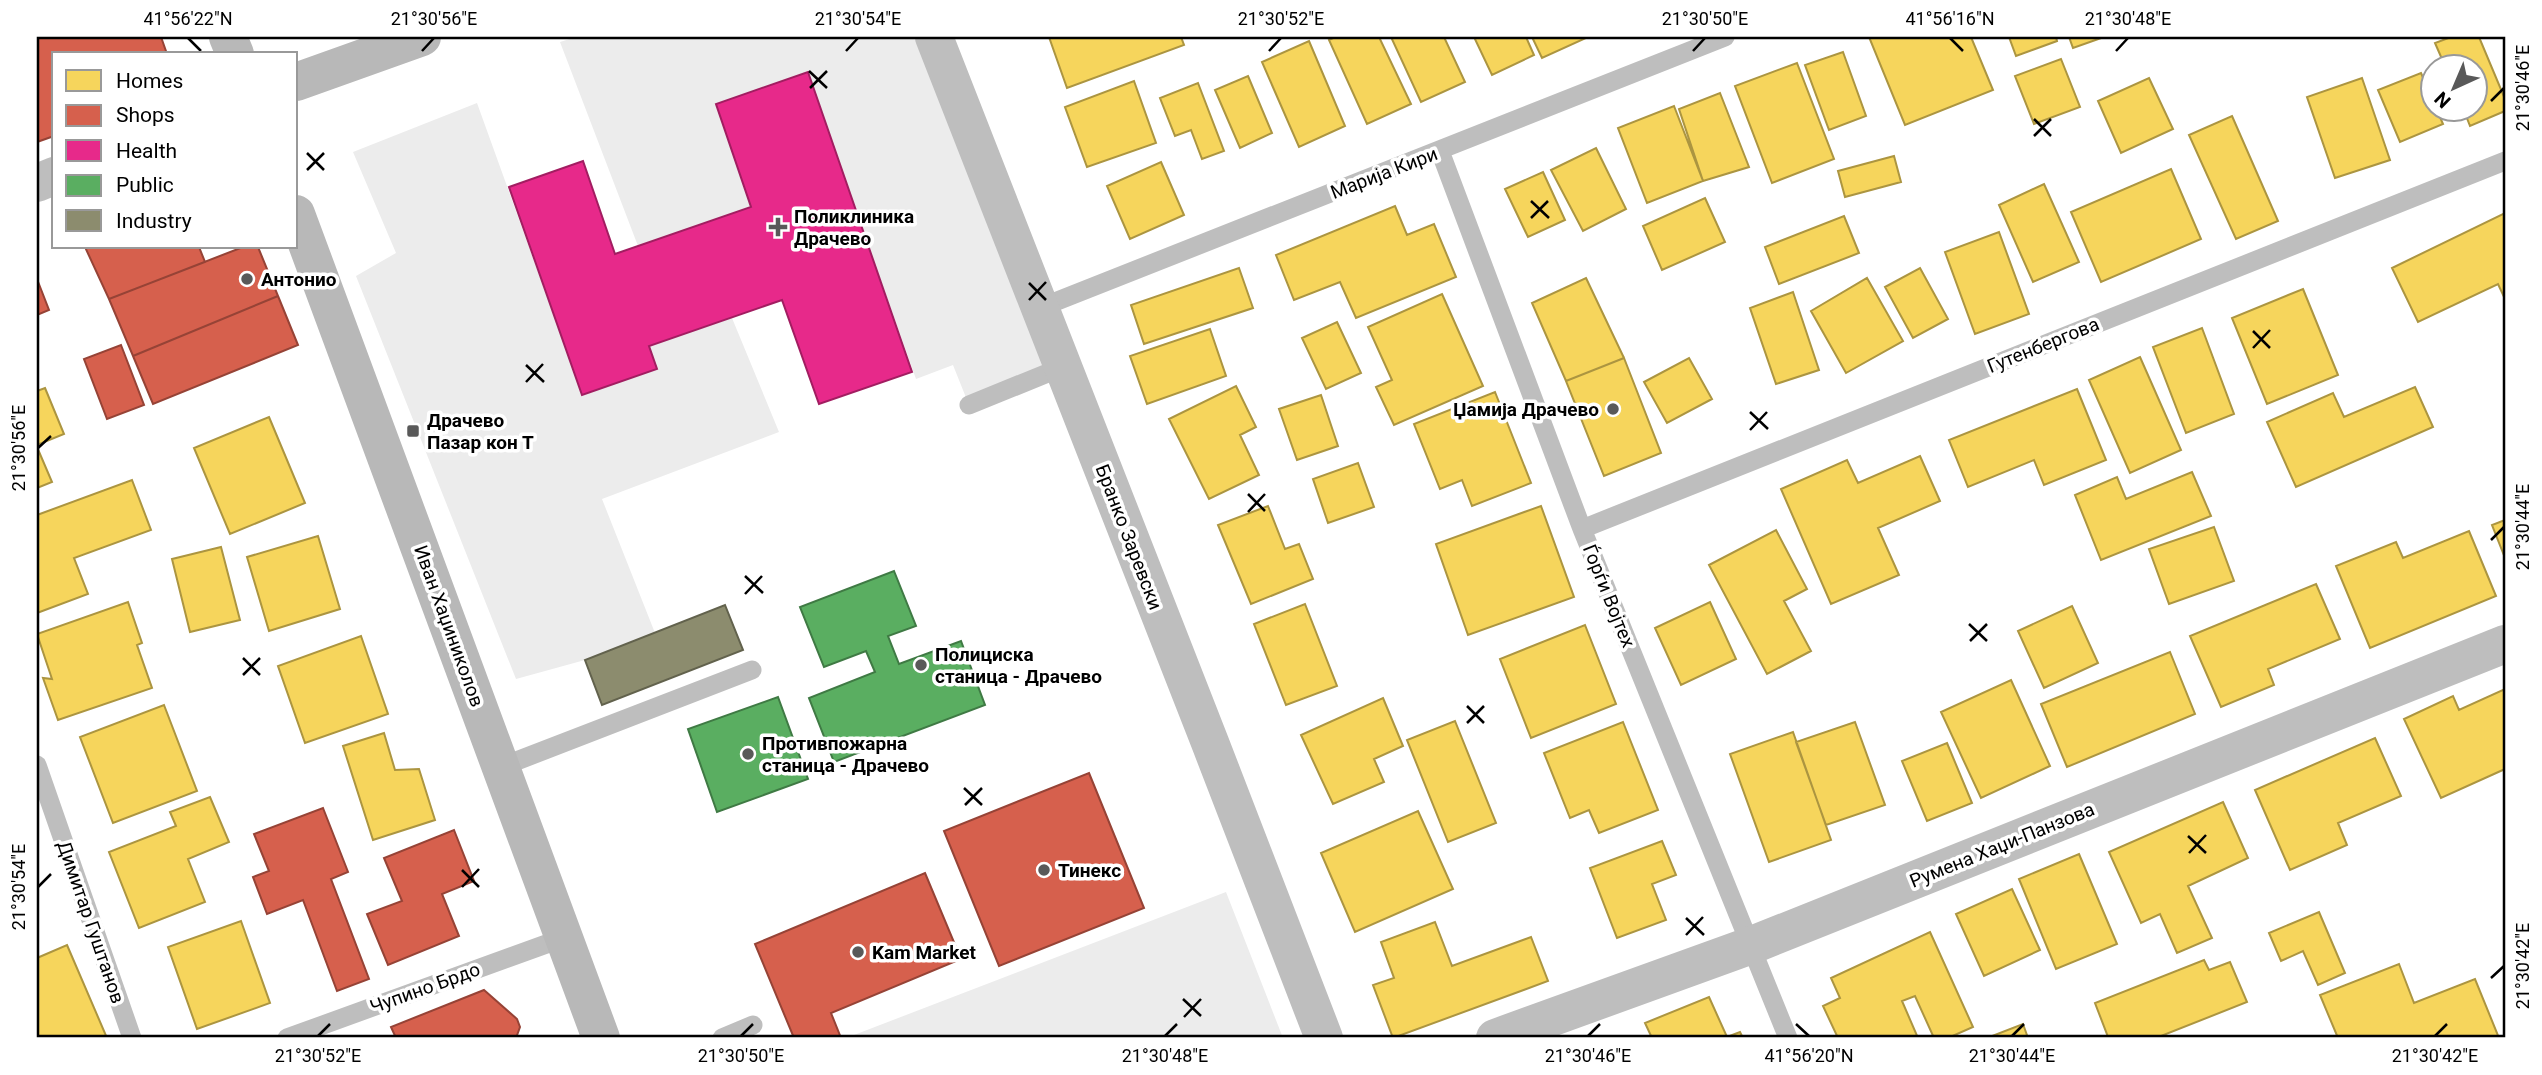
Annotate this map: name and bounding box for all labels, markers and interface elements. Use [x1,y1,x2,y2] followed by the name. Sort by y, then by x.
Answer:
[143,8,233,29] text: 41°56'22"N
[391,8,477,29] text: 21°30'56"E
[815,8,901,29] text: 21°30'54"E
[1238,8,1324,29] text: 21°30'52"E
[1662,8,1748,29] text: 21°30'50"E
[1905,8,1995,29] text: 41°56'16"N
[2085,8,2171,29] text: 21°30'48"E
[2512,45,2533,131] text: 21°30'46"E
[52,52,298,248] legend
[2420,52,2490,122] north arrow
[116,69,183,93] text: Homes
[2430,87,2455,113] text: N
[116,103,175,127] text: Shops
[116,139,177,163] text: Health
[1327,142,1441,204] street label: Марија Кири
[116,173,174,197] text: Public
[794,205,914,250] place label: Поликлиника Драчево
[116,209,192,233] text: Industry
[768,217,788,237] marker: Поликлиника Драчево
[261,268,337,291] place label: Антонио
[239,271,255,287] marker: Антонио
[1984,312,2102,378] street label: Гутенбергова
[1453,398,1599,421] place label: Џамија Драчево
[1605,401,1621,417] marker: Џамија Драчево
[8,405,29,491] text: 21°30'56"E
[427,409,534,454] place label: Драчево Пазар кон Т
[405,423,421,439] marker: Драчево Пазар кон Т
[1091,461,1167,613] street label: Бранко Заревски
[2512,484,2533,570] text: 21°30'44"E
[1578,541,1640,651] street label: Ѓорѓи Војтех
[409,542,489,710] street label: Иван Хаџиниколов
[935,643,1102,688] place label: Полициска станица - Драчево
[913,657,929,673] marker: Полициска станица - Драчево
[762,732,929,777] place label: Противпожарна станица - Драчево
[740,746,756,762] marker: Противпожарна станица - Драчево
[1906,797,2098,893] street label: Румена Хаџи-Панзова
[52,838,130,1006] street label: Димитар Гуштанов
[8,844,29,930] text: 21°30'54"E
[1058,859,1121,882] place label: Тинекс
[1036,862,1052,878] marker: Тинекс
[2512,923,2533,1009] text: 21°30'42"E
[872,941,976,964] place label: Kam Market
[850,944,866,960] marker: Kam Market
[367,957,483,1019] street label: Чупино Брдо
[275,1045,361,1066] text: 21°30'52"E
[698,1045,784,1066] text: 21°30'50"E
[1122,1045,1208,1066] text: 21°30'48"E
[1545,1045,1631,1066] text: 21°30'46"E
[1764,1045,1854,1066] text: 41°56'20"N
[1969,1045,2055,1066] text: 21°30'44"E
[2392,1045,2478,1066] text: 21°30'42"E

